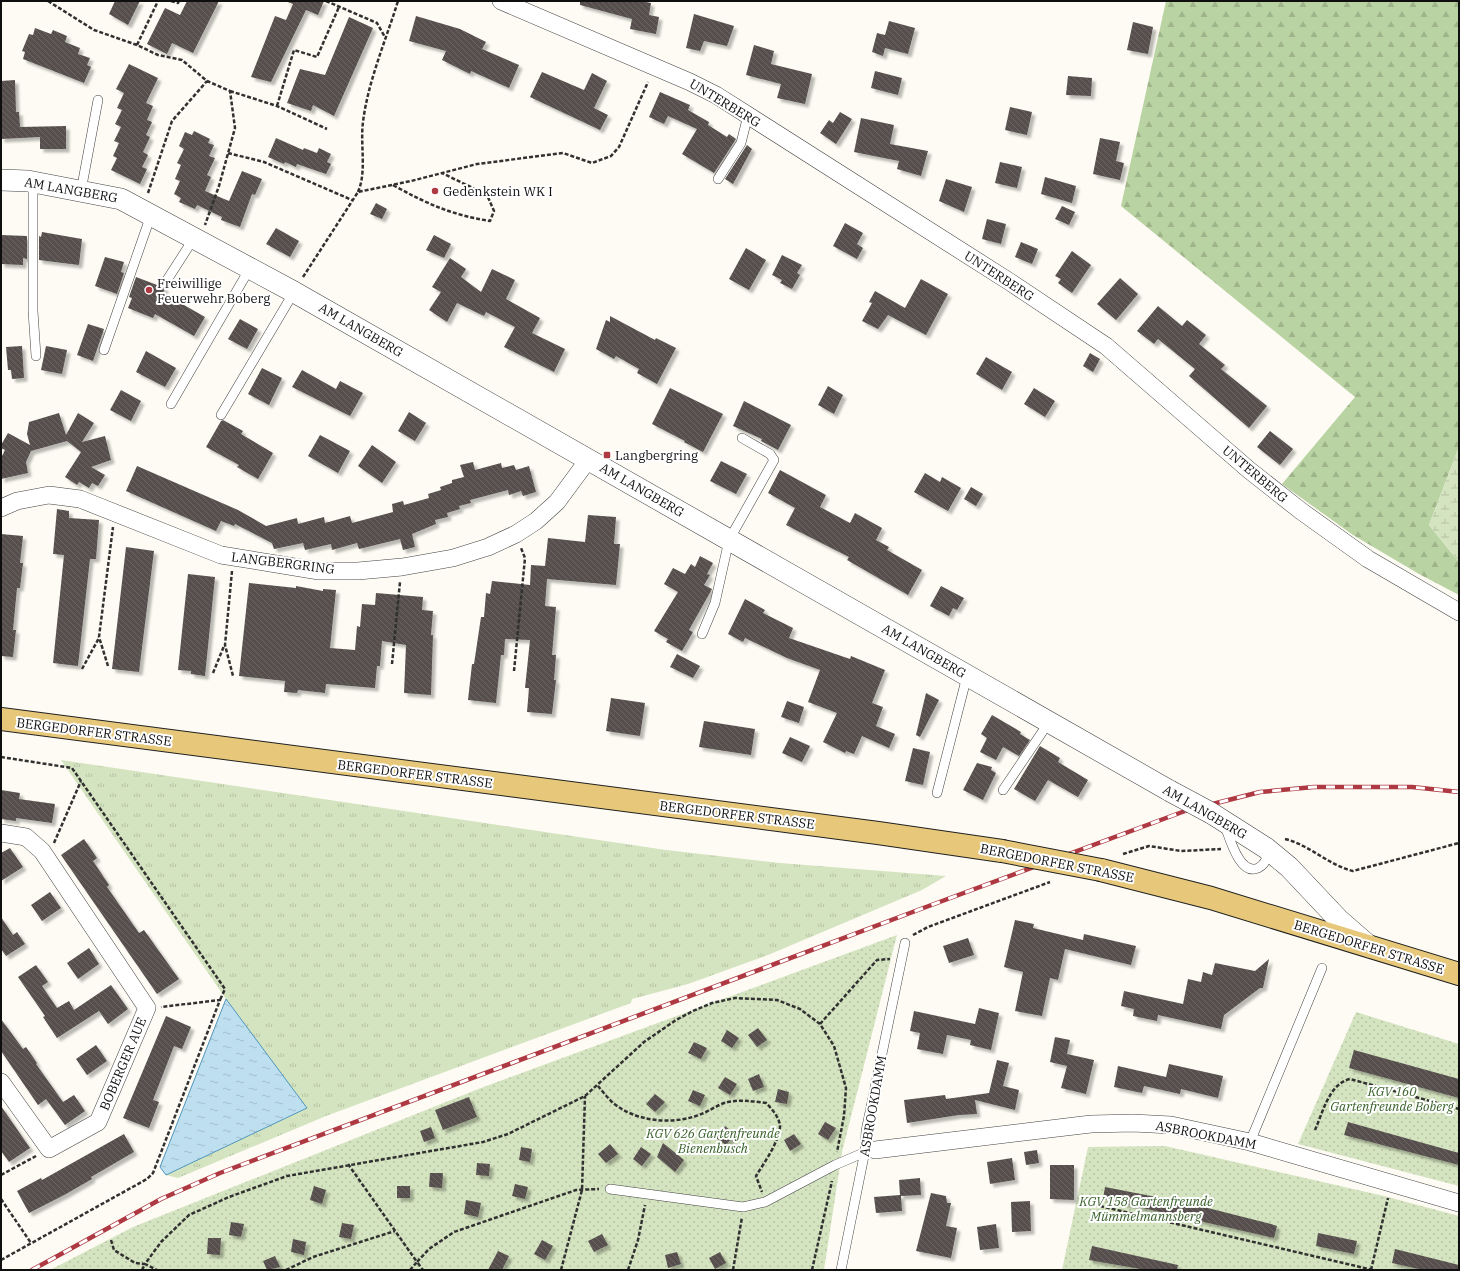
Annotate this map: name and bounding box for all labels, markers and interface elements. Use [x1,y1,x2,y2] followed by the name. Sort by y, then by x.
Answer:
[686,75,764,131] street label: UNTERBERG
[23,173,119,207] street label: AM LANGBERG
[443,183,553,200] place label: Gedenkstein WK I
[430,186,440,196] marker: Gedenkstein WK I
[961,247,1037,305] street label: UNTERBERG
[157,275,270,307] place label: Freiwillige Feuerwehr Boberg
[144,285,154,295] marker: Freiwillige Feuerwehr Boberg
[316,299,406,361] street label: AM LANGBERG
[1219,442,1291,506] street label: UNTERBERG
[615,447,698,464] place label: Langbergring
[602,450,612,460] marker: Langbergring
[597,459,687,521] street label: AM LANGBERG
[230,548,336,578] street label: LANGBERGRING
[879,620,969,682] street label: AM LANGBERG
[15,714,173,750] street label: BERGEDORFER STRASSE
[336,756,494,792] street label: BERGEDORFER STRASSE
[1160,781,1250,843] street label: AM LANGBERG
[658,797,816,833] street label: BERGEDORFER STRASSE
[979,840,1135,886] street label: BERGEDORFER STRASSE
[1292,916,1446,978] street label: BERGEDORFER STRASSE
[96,1015,150,1113] street label: BOBERGER AUE
[856,1054,890,1158] street label: ASBROOKDAMM
[1330,1083,1455,1115] park label: KGV 160 Gartenfreunde Boberg
[1154,1117,1258,1153] street label: ASBROOKDAMM
[645,1125,780,1157] park label: KGV 626 Gartenfreunde Bienenbusch
[1078,1193,1213,1225] park label: KGV 158 Gartenfreunde Mümmelmannsberg

